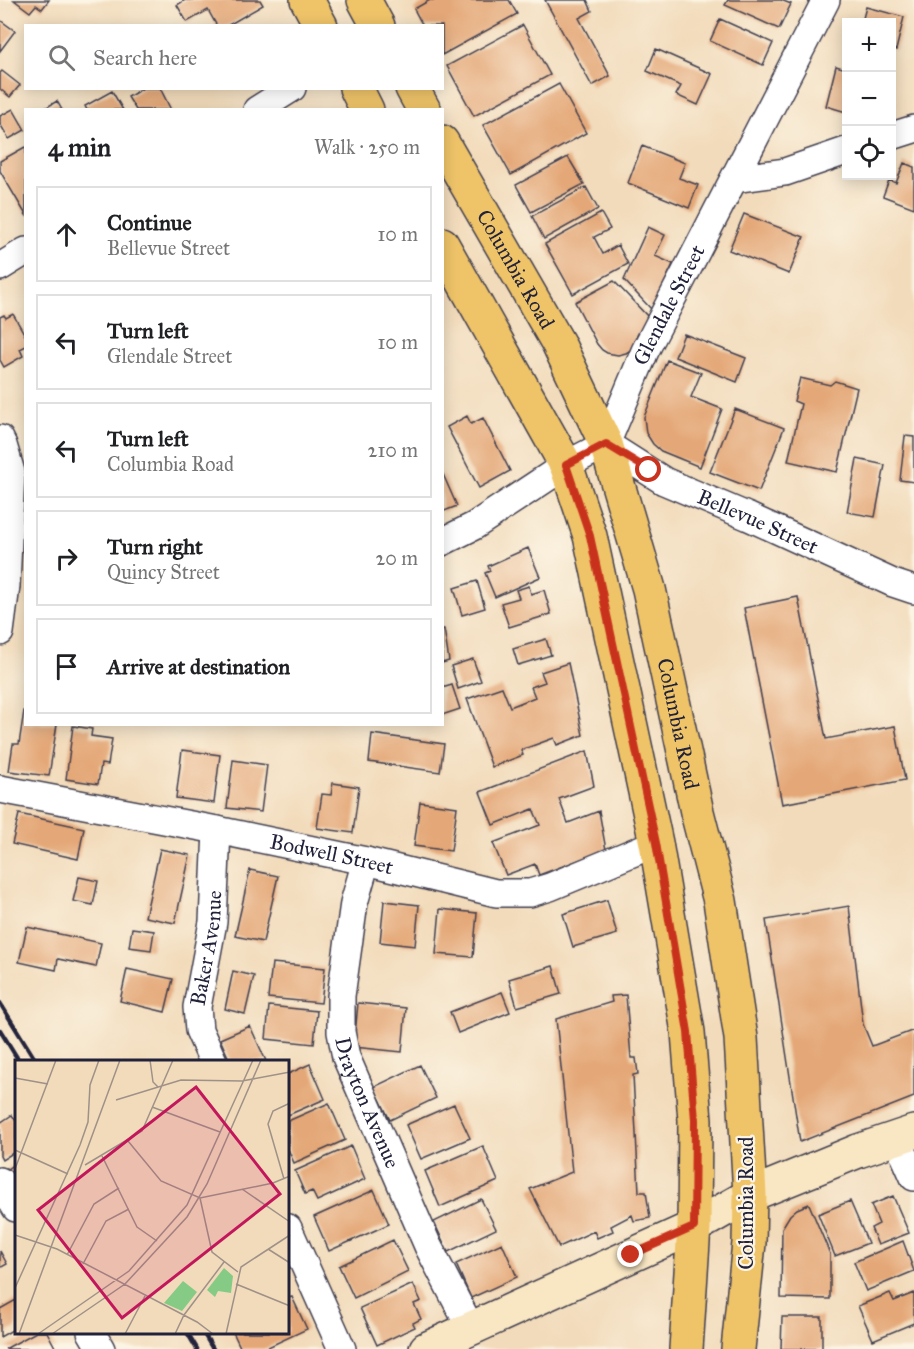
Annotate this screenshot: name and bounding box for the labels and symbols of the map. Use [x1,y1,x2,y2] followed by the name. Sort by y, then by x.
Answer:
[471,205,560,334] street label: Columbia Road
[628,240,711,369] street label: Glendale Street
[635,456,661,482] route start
[693,484,823,560] street label: Bellevue Street
[651,656,705,792] street label: Columbia Road
[268,828,397,880] street label: Bodwell Street
[185,890,227,1008] street label: Baker Avenue
[329,1035,406,1172] street label: Drayton Avenue
[15,1060,290,1334] inset map
[733,1136,759,1270] street label: Columbia Road
[617,1241,643,1267] route end

